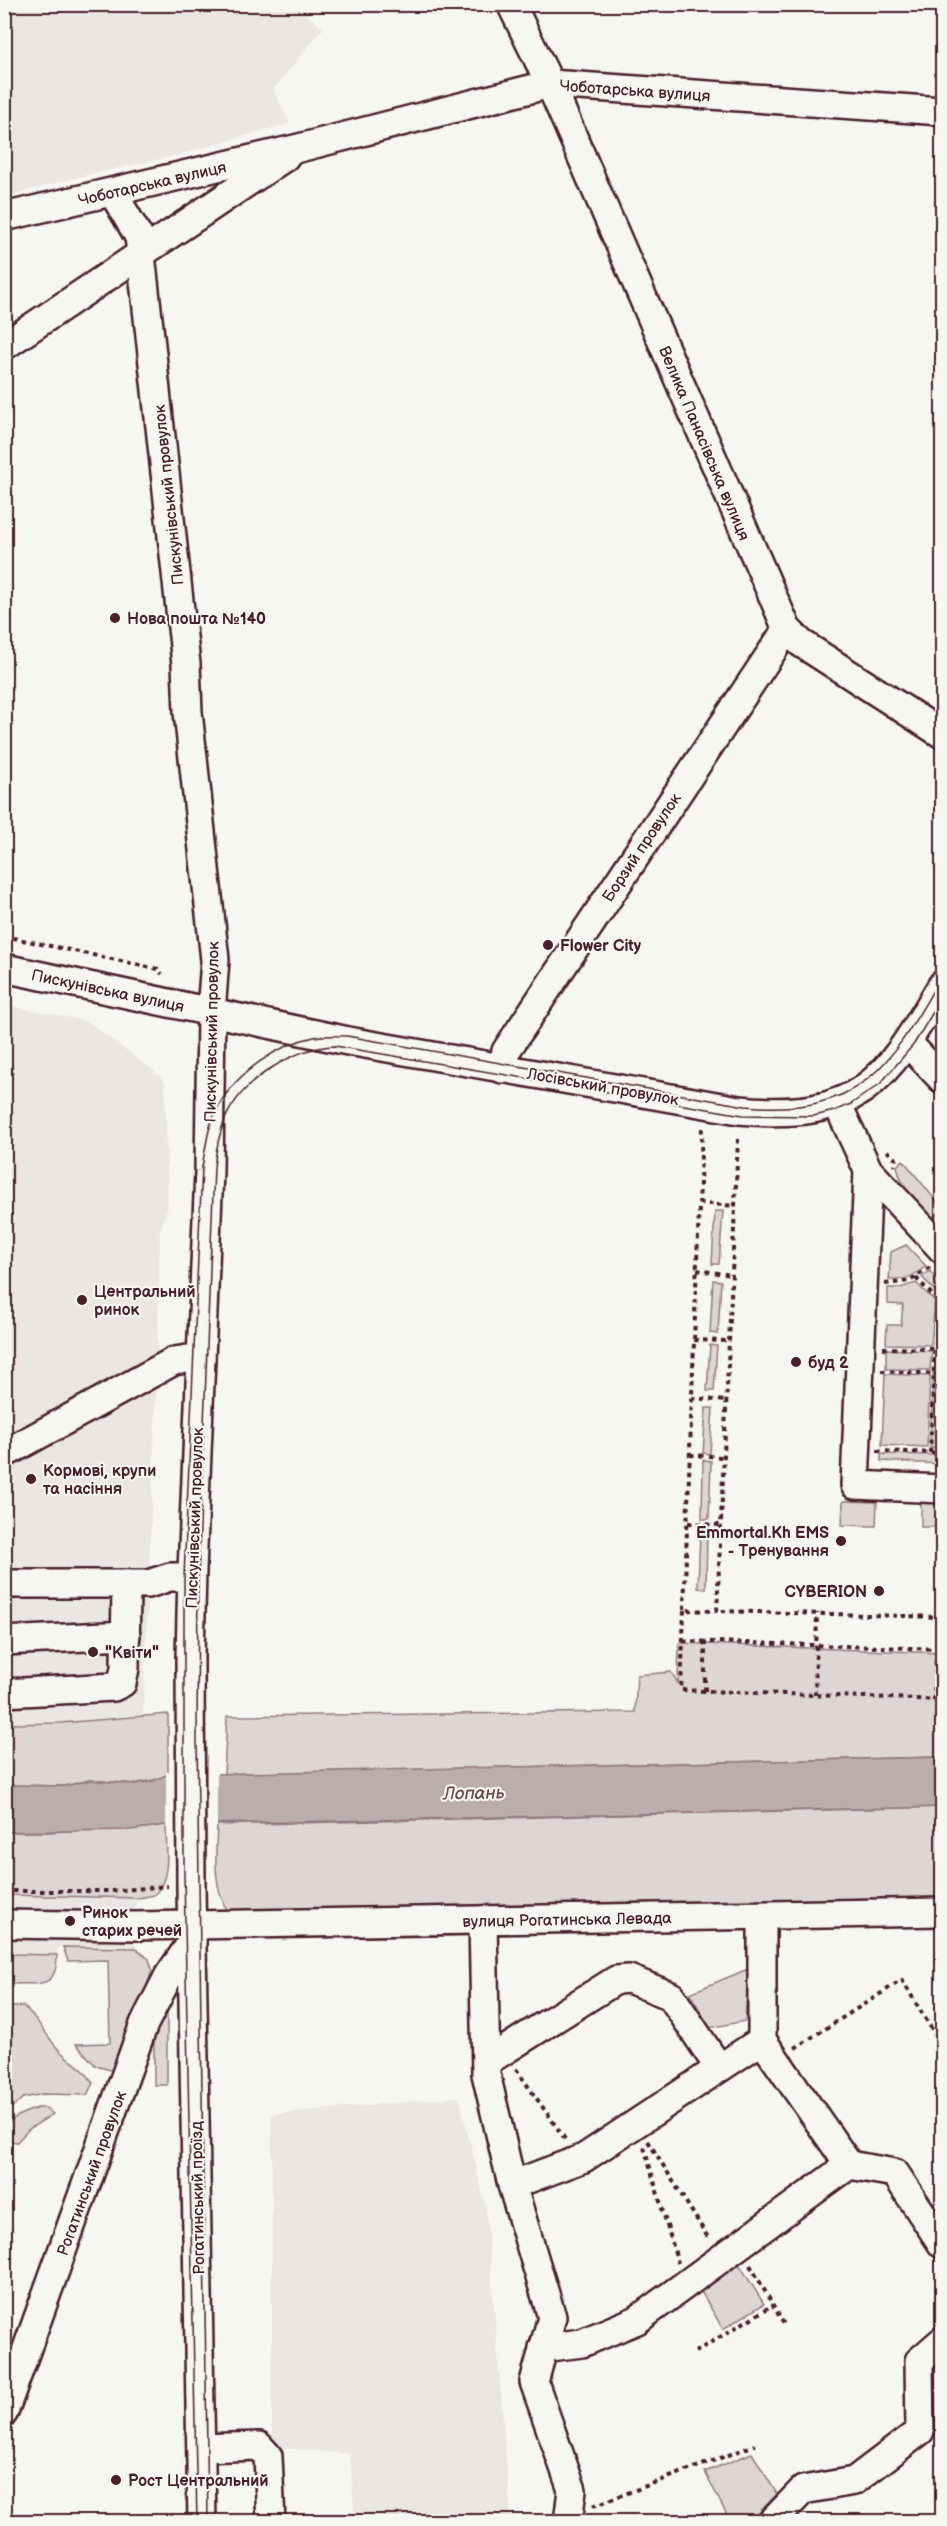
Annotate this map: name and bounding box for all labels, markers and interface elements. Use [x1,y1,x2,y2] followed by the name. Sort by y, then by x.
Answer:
[559,77,711,106] street label: Чоботарська вулиця
[77,158,228,211] street label: Чоботарська вулиця
[654,344,753,544] street label: Велика Панасівська вулиця
[151,403,188,586] street label: Пискунівський провулок
[127,610,266,629] place label: Нова пошта №140
[108,611,122,625] marker: Нова пошта №140
[599,790,686,906] street label: Борзий провулок
[560,937,642,956] place label: Flower City
[541,938,555,952] marker: Flower City
[201,941,224,1123] street label: Пискунівський провулок
[29,966,186,1017] street label: Пискунівська вулиця
[524,1065,681,1110] street label: Лосівський провулок
[94,1283,196,1320] place label: Центральний ринок
[75,1293,89,1307] marker: Центральний ринок
[808,1354,849,1373] place label: буд 2
[789,1355,803,1369] marker: буд 2
[183,1427,208,1609] street label: Пискунівський провулок
[43,1462,156,1499] place label: Кормові, крупи та насіння
[24,1472,38,1486] marker: Кормові, крупи та насіння
[696,1524,829,1561] place label: Emmortal.Kh EMS - Тренування
[834,1534,848,1548] marker: Emmortal.Kh EMS - Тренування
[784,1583,867,1602] place label: CYBERION
[872,1584,886,1598] marker: CYBERION
[105,1644,159,1663] place label: "Квіти"
[86,1645,100,1659] marker: "Квіти"
[442,1782,505,1805] water label: Лопань
[82,1904,182,1941] place label: Ринок старих речей
[462,1909,672,1932] street label: вулиця Рогатинська Левада
[63,1914,77,1928] marker: Ринок старих речей
[54,2088,131,2259] street label: Рогатинський провулок
[188,2121,209,2275] street label: Рогатинський проїзд
[128,2472,268,2491] place label: Рост Центральний
[109,2473,123,2487] marker: Рост Центральний

